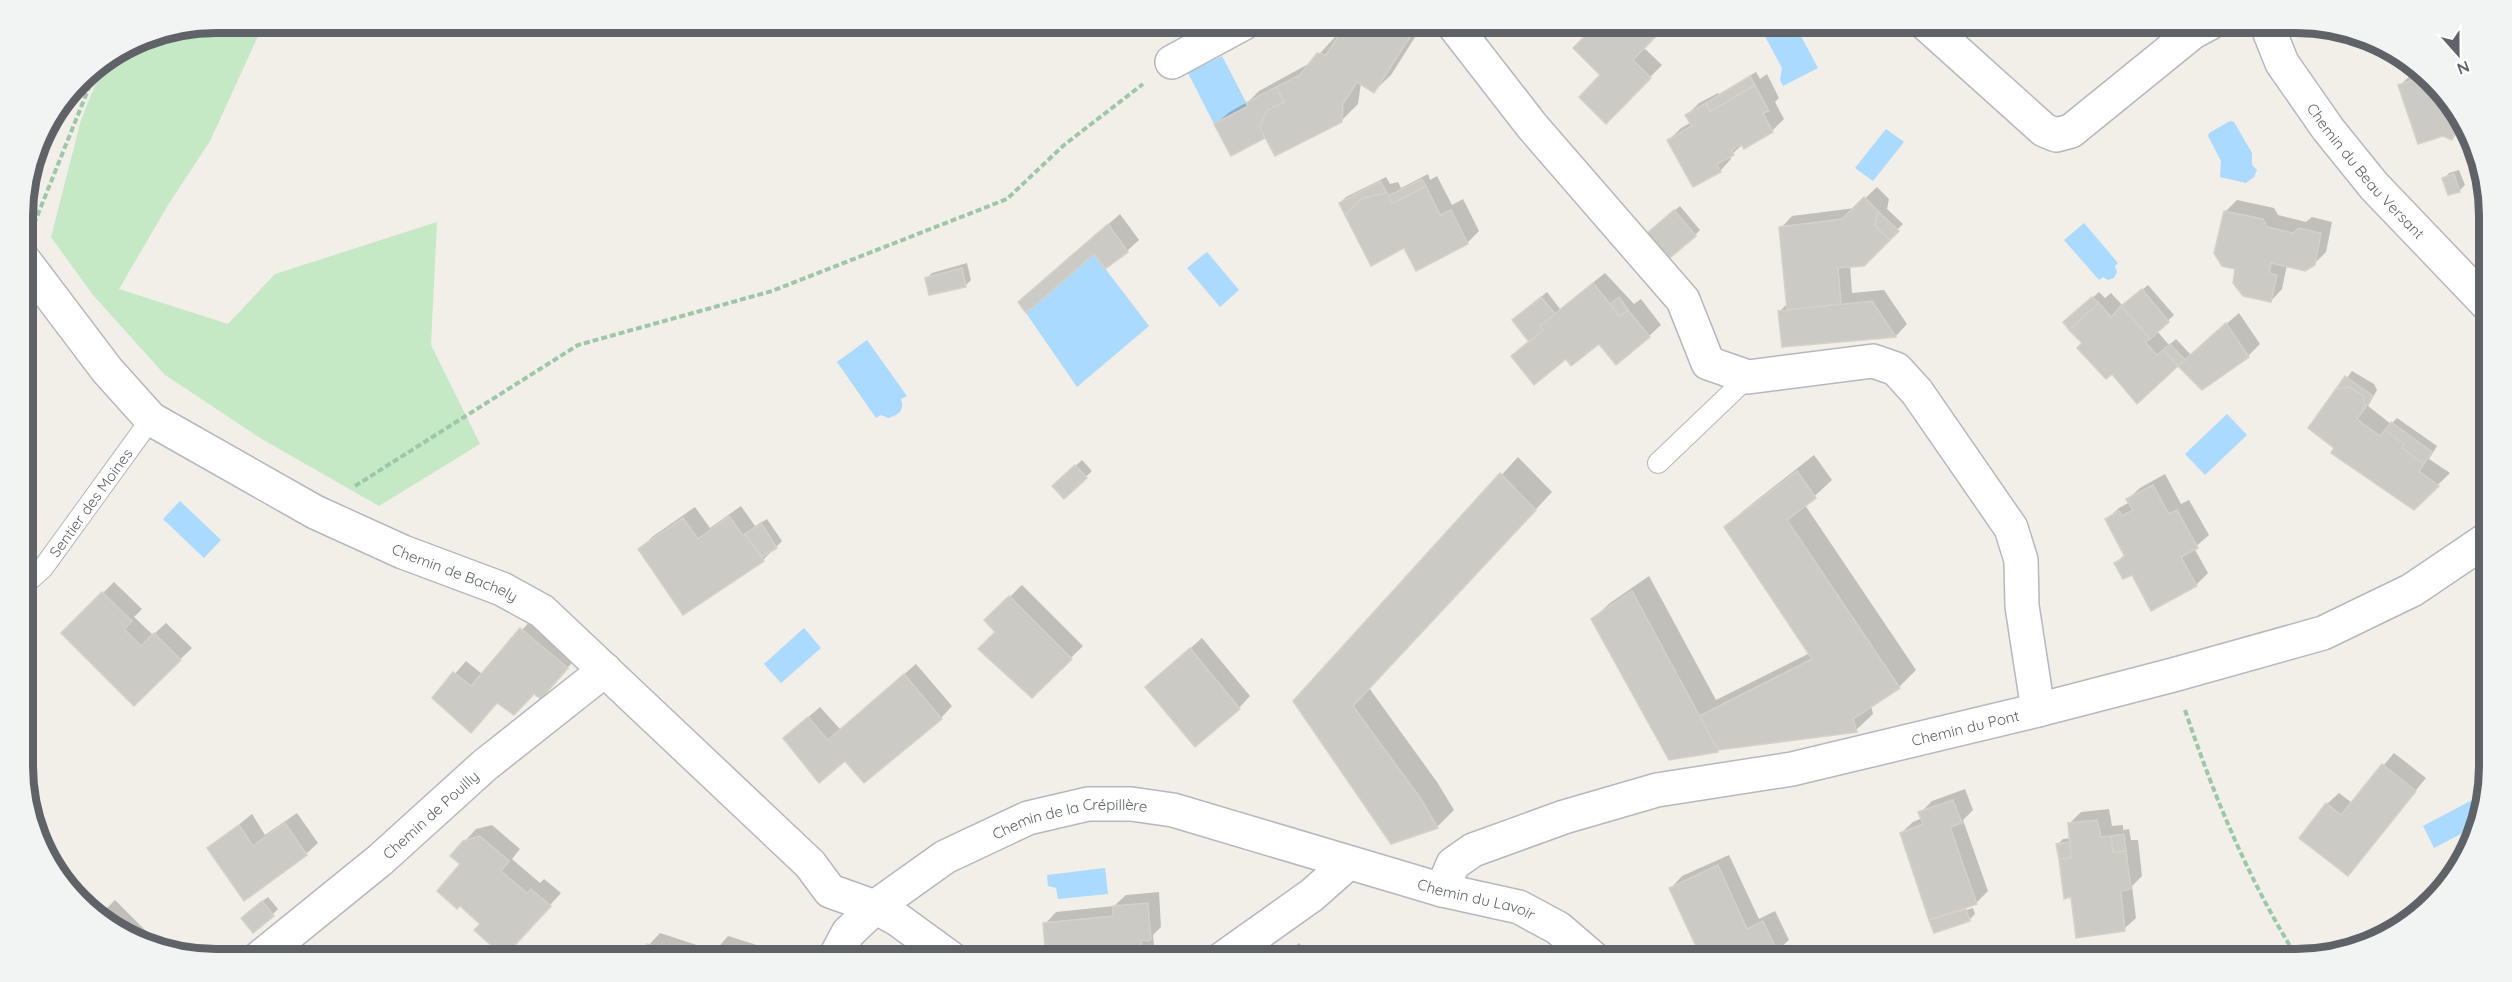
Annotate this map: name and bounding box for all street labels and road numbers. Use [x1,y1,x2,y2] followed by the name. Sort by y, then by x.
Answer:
[2303,99,2429,243] street label: Chemin du Beau Versant
[45,444,136,561] street label: Sentier des Moines
[389,539,521,605] street label: Chemin de Bachely
[1909,705,2021,750] street label: Chemin du Pont
[378,766,482,863] street label: Chemin de Pouilly
[989,794,1149,843] street label: Chemin de la Crépillère
[1415,874,1539,924] street label: Chemin du Lavoir

